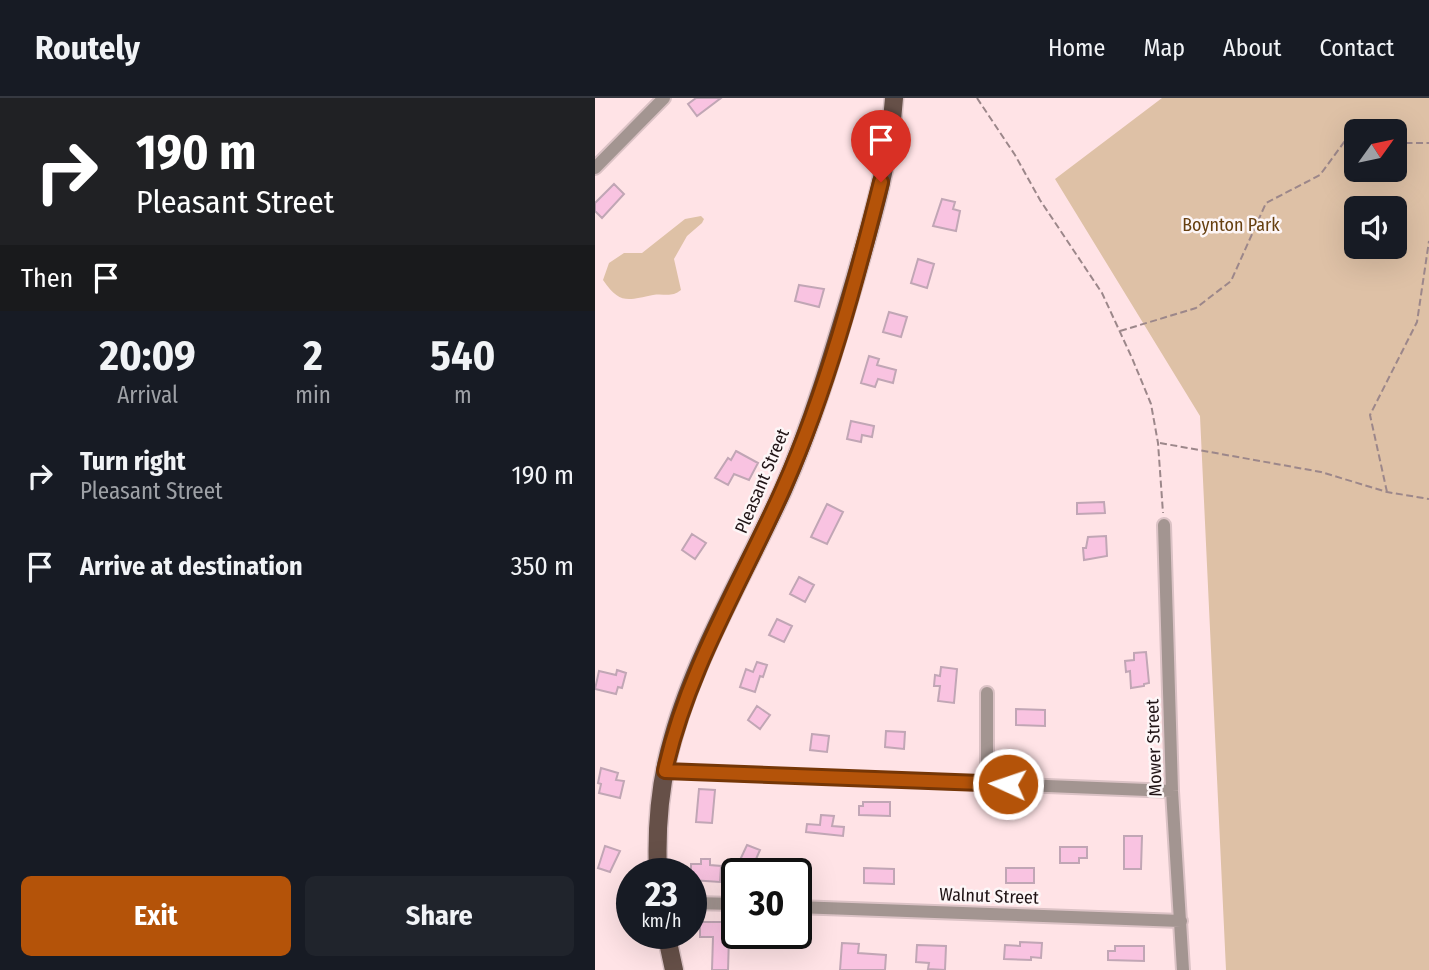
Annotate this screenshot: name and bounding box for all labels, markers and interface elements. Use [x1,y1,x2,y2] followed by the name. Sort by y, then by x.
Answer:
[35,28,140,68] text: Routely
[1048,34,1105,62] text: Home
[1143,34,1185,62] text: Map
[1223,34,1281,62] text: About
[1319,34,1394,62] text: Contact
[851,110,911,182] pin
[1344,119,1407,182] north arrow
[1344,119,1407,259] map controls
[862,121,900,159] icon: arrive
[136,123,256,182] text: 190 m
[21,126,112,217] icon: right
[136,183,334,221] text: Pleasant Street
[1344,196,1407,259] button: sound
[1182,214,1280,236] park label: Boynton Park
[87,259,125,297] icon: arrive
[21,263,73,294] text: Then
[99,331,196,381] text: 20:09
[303,331,323,381] text: 2
[430,331,495,381] text: 540
[117,381,178,409] text: Arrival
[295,381,331,409] text: min
[454,381,472,409] text: m
[730,425,794,537] street label: Pleasant Street
[80,446,186,477] text: Turn right
[21,457,59,495] icon: right
[512,460,574,491] text: 190 m
[80,477,223,505] text: Pleasant Street
[21,548,59,586] icon: arrive
[80,551,303,582] text: Arrive at destination
[511,551,574,582] text: 350 m
[1141,699,1167,797] street label: Mower Street
[971,747,1045,821] position arrow
[721,858,812,949] speed limit sign: 30
[645,873,678,915] text: 23
[21,876,291,956] button: Exit
[305,876,574,956] button: Share
[939,883,1039,909] street label: Walnut Street
[641,910,682,932] text: km/h

